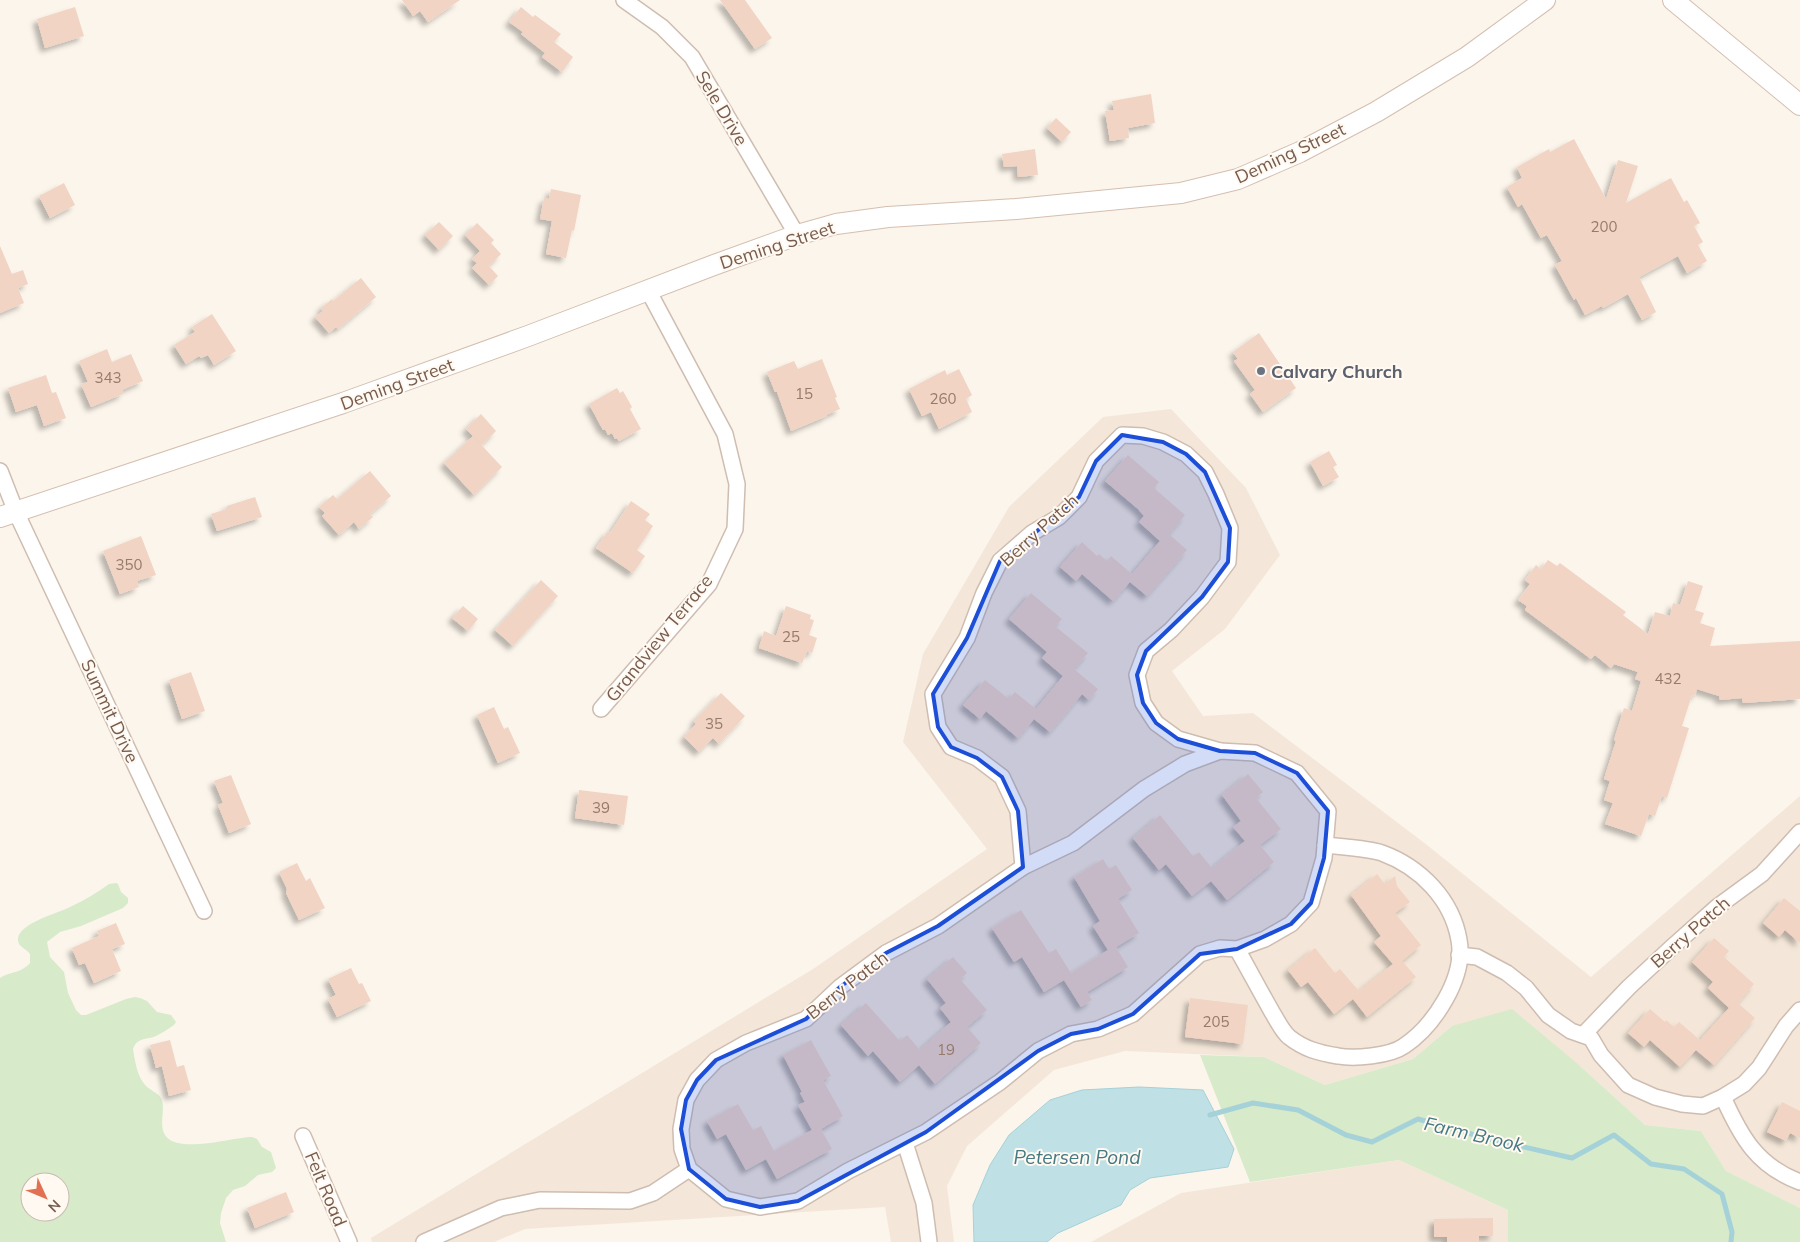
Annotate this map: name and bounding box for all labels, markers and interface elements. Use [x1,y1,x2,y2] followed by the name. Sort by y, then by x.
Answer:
[691,66,753,150] street label: Sele Drive
[1231,117,1349,189] street label: Deming Street
[717,216,837,274] street label: Deming Street
[1590,217,1618,236] house number: 200
[337,353,457,415] street label: Deming Street
[1271,360,1403,383] place label: Calvary Church
[1255,365,1267,377] marker: Calvary Church
[94,368,122,387] house number: 343
[795,384,813,403] house number: 15
[929,389,957,408] house number: 260
[995,489,1083,571] street label: Berry Patch
[115,555,143,574] house number: 350
[601,570,717,706] street label: Grandview Terrace
[782,627,800,646] house number: 25
[76,655,144,767] street label: Summit Drive
[1654,669,1682,688] house number: 432
[705,714,723,733] house number: 35
[592,798,610,817] house number: 39
[1646,891,1734,973] street label: Berry Patch
[801,946,893,1024] street label: Berry Patch
[1202,1012,1230,1031] house number: 205
[937,1040,955,1059] house number: 19
[1422,1111,1527,1157] water label: Farm Brook
[1013,1145,1141,1169] water label: Petersen Pond
[300,1148,352,1230] street label: Felt Road
[20,1172,70,1222] north arrow
[44,1196,64,1216] text: N

